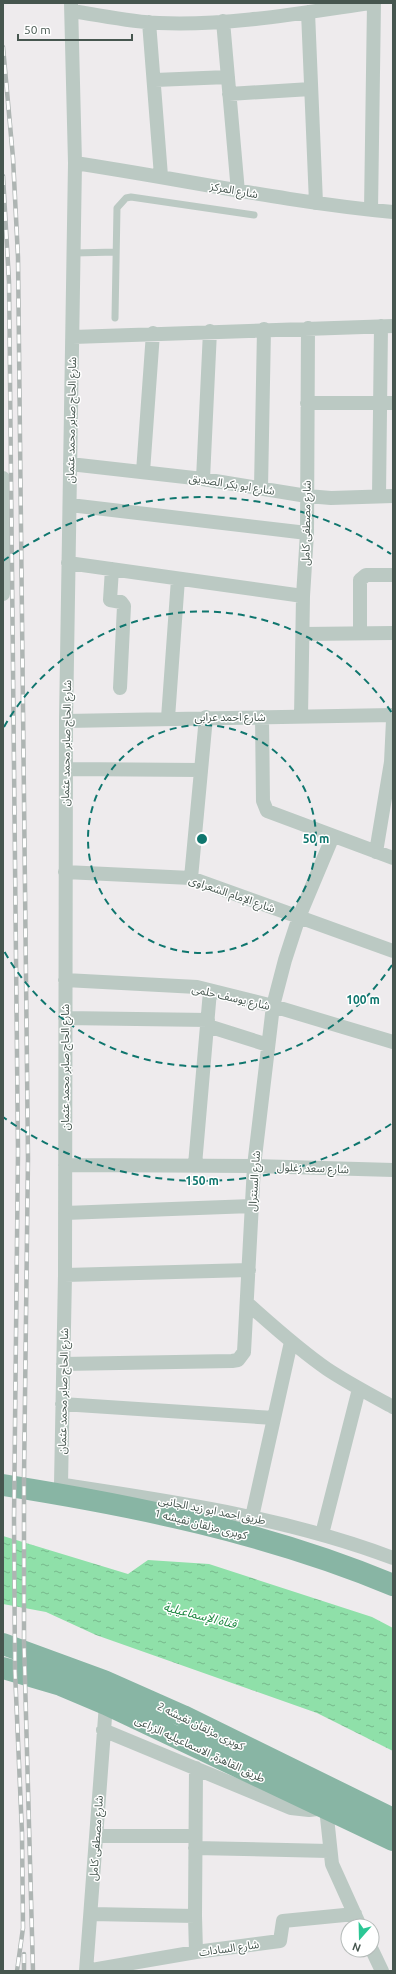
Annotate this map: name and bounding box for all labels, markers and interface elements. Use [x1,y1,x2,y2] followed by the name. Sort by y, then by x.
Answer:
[18,16,132,42] scale bar
[24,23,51,36] text: 50 m
[208,180,259,202] street label: شارع المركز
[64,356,80,483] street label: شارع الحاج صابر محمد عثمان
[188,471,276,499] street label: شارع ابو بكر الصديق
[299,480,315,566] street label: شارع مصطفى كامل
[59,679,75,806] street label: شارع الحاج صابر محمد عثمان
[194,711,266,725] street label: شارع احمد عرابى
[195,832,209,846] centre of rings
[303,832,329,845] text: 50 m
[187,874,277,916] street label: شارع الإمام الشعراوى
[190,982,272,1014] street label: شارع يوسف حلمى
[346,993,380,1006] text: 100 m
[59,1003,73,1130] street label: شارع الحاج صابر محمد عثمان
[246,1150,264,1212] street label: شارع السنترال
[277,1161,350,1177] street label: شارع سعد زغلول
[185,1174,219,1187] text: 150 m
[56,1327,72,1454] street label: شارع الحاج صابر محمد عثمان
[157,1494,267,1527] street label: طريق احمد ابو زيد الجانبى
[153,1507,249,1542] street label: كوبرى مزلقان نفيشه 1
[162,1600,239,1633] water label: قناة الإسماعيلية
[155,1700,247,1753] street label: كوبرى مزلقان نفيشه 2
[133,1714,267,1785] street label: طريق القاهرة, الاسماعيليه الزراعى
[87,1795,107,1881] street label: شارع مصطفى كامل
[340,1918,380,1958] north arrow
[198,1938,261,1960] street label: شارع السادات
[351,1940,362,1954] text: N

